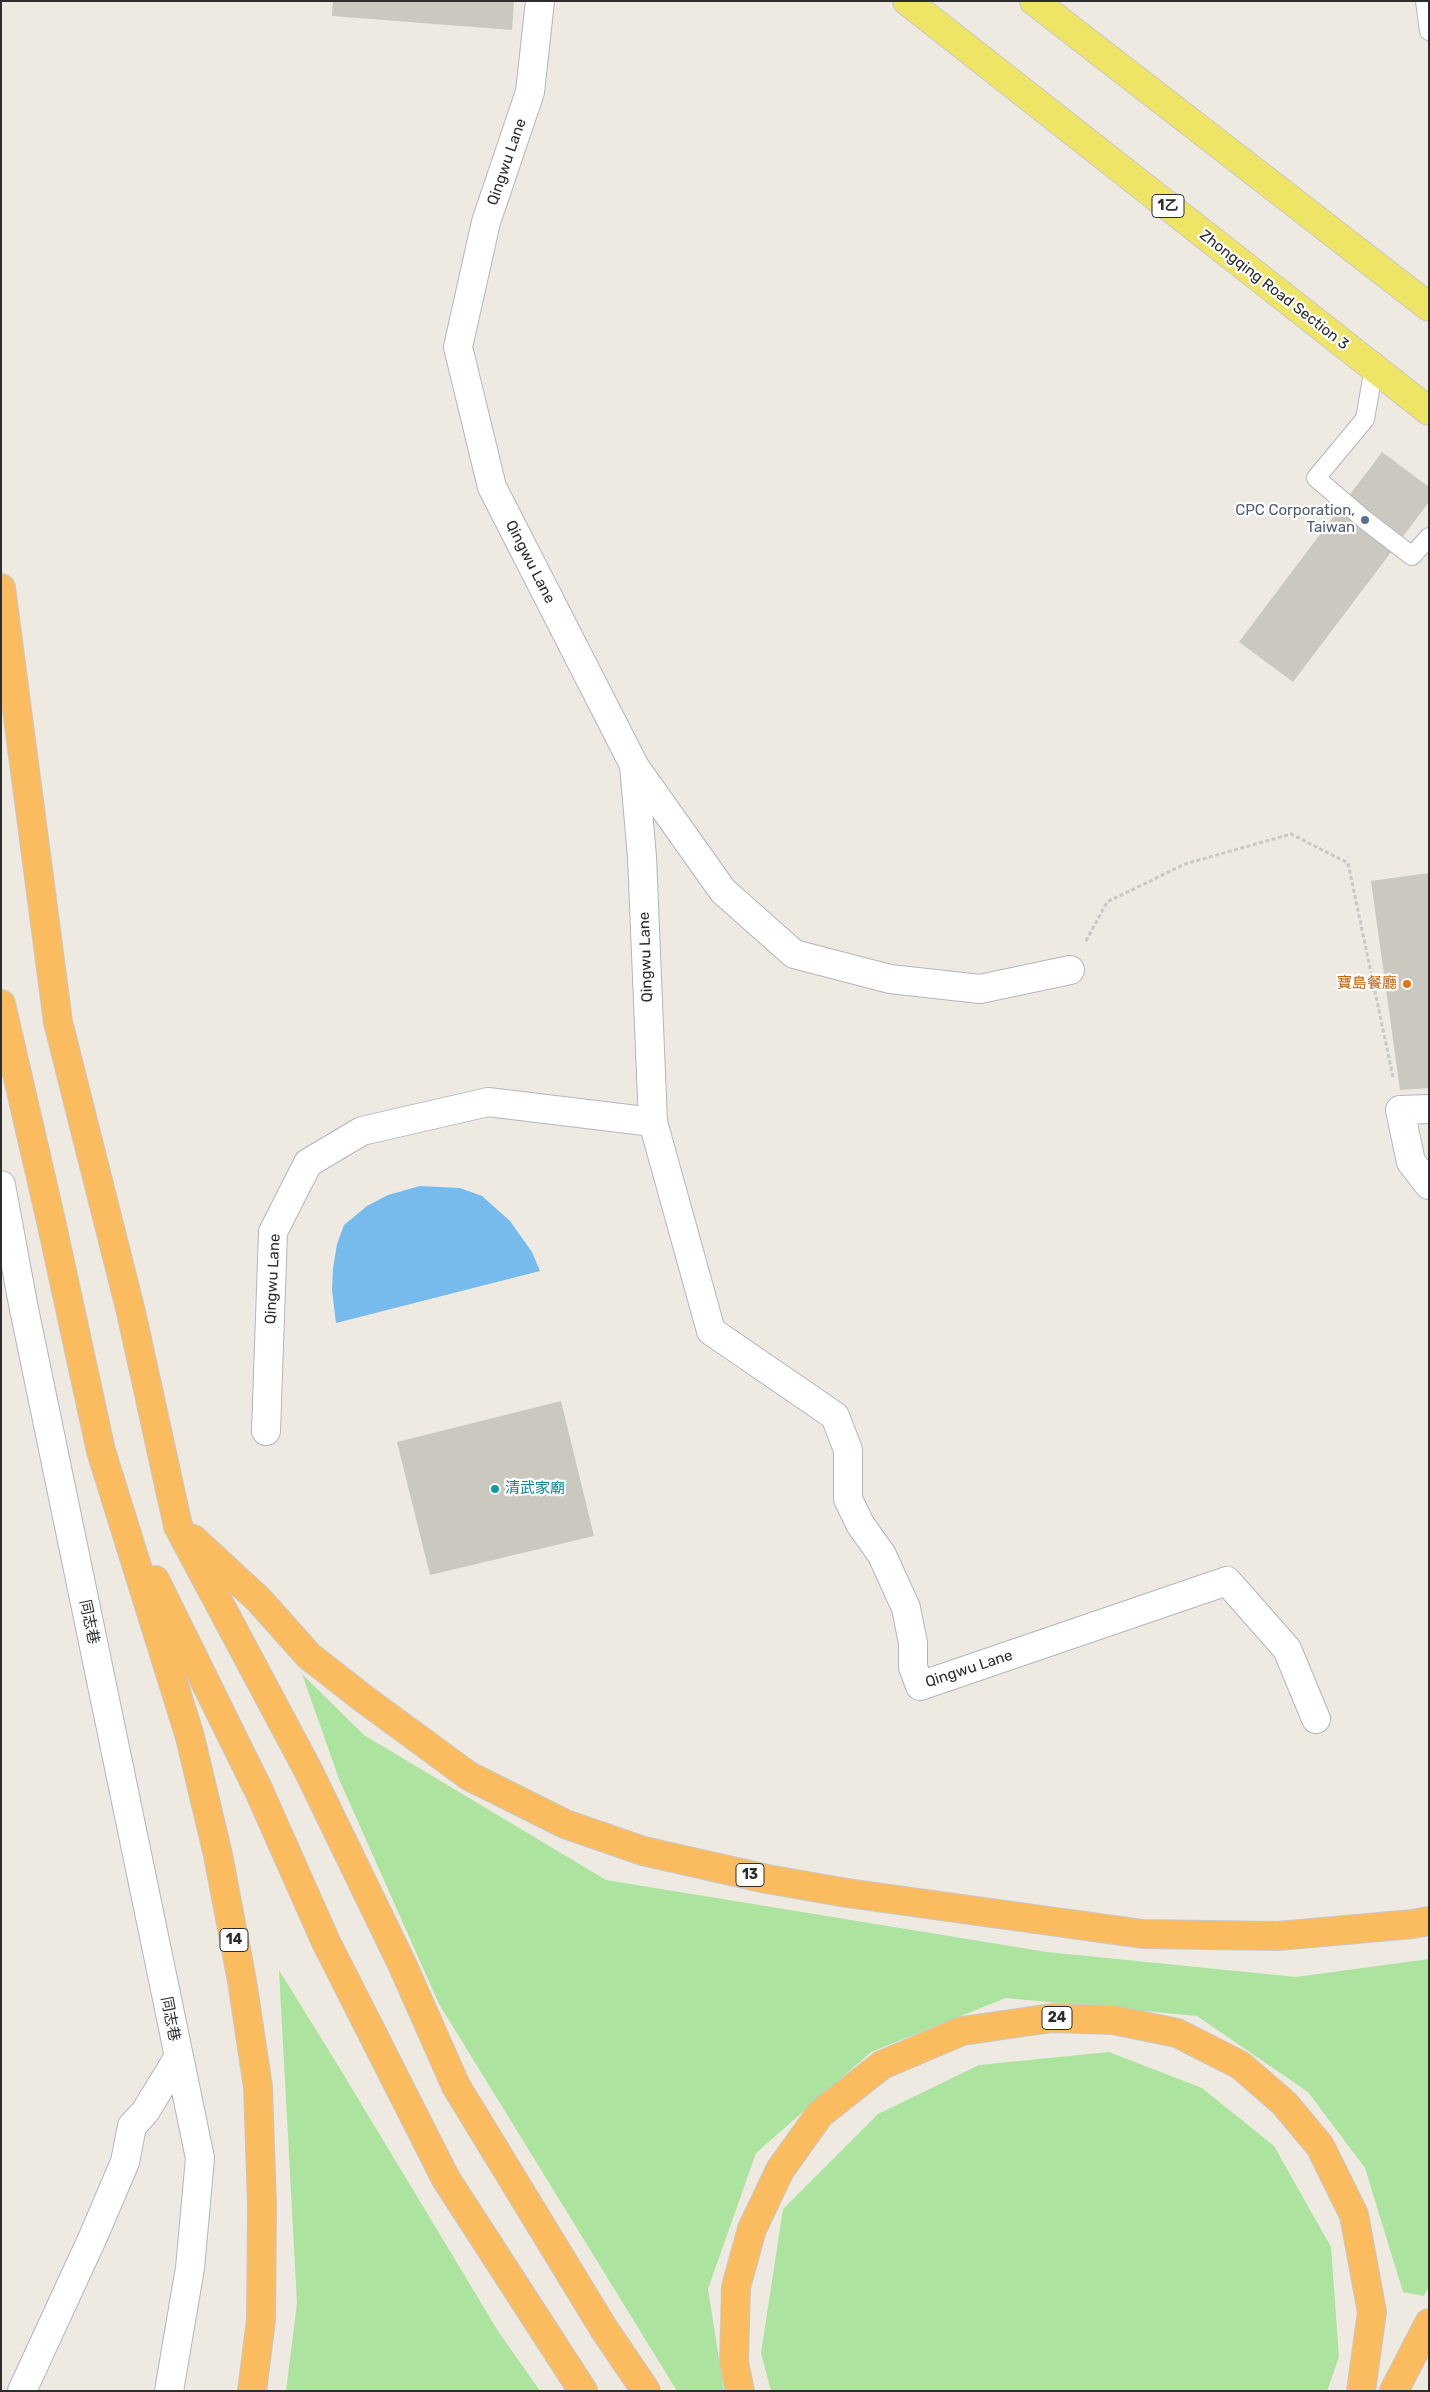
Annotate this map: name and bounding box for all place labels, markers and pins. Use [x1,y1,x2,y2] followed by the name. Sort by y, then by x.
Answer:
[1235,502,1355,537] place label: CPC Corporation, Taiwan
[1359,514,1371,526] marker: CPC Corporation, Taiwan
[1337,975,1397,993] place label: 寶島餐廳
[1401,978,1413,990] marker: 寶島餐廳
[505,1480,565,1498] place label: 清武家廟
[489,1483,501,1495] marker: 清武家廟

